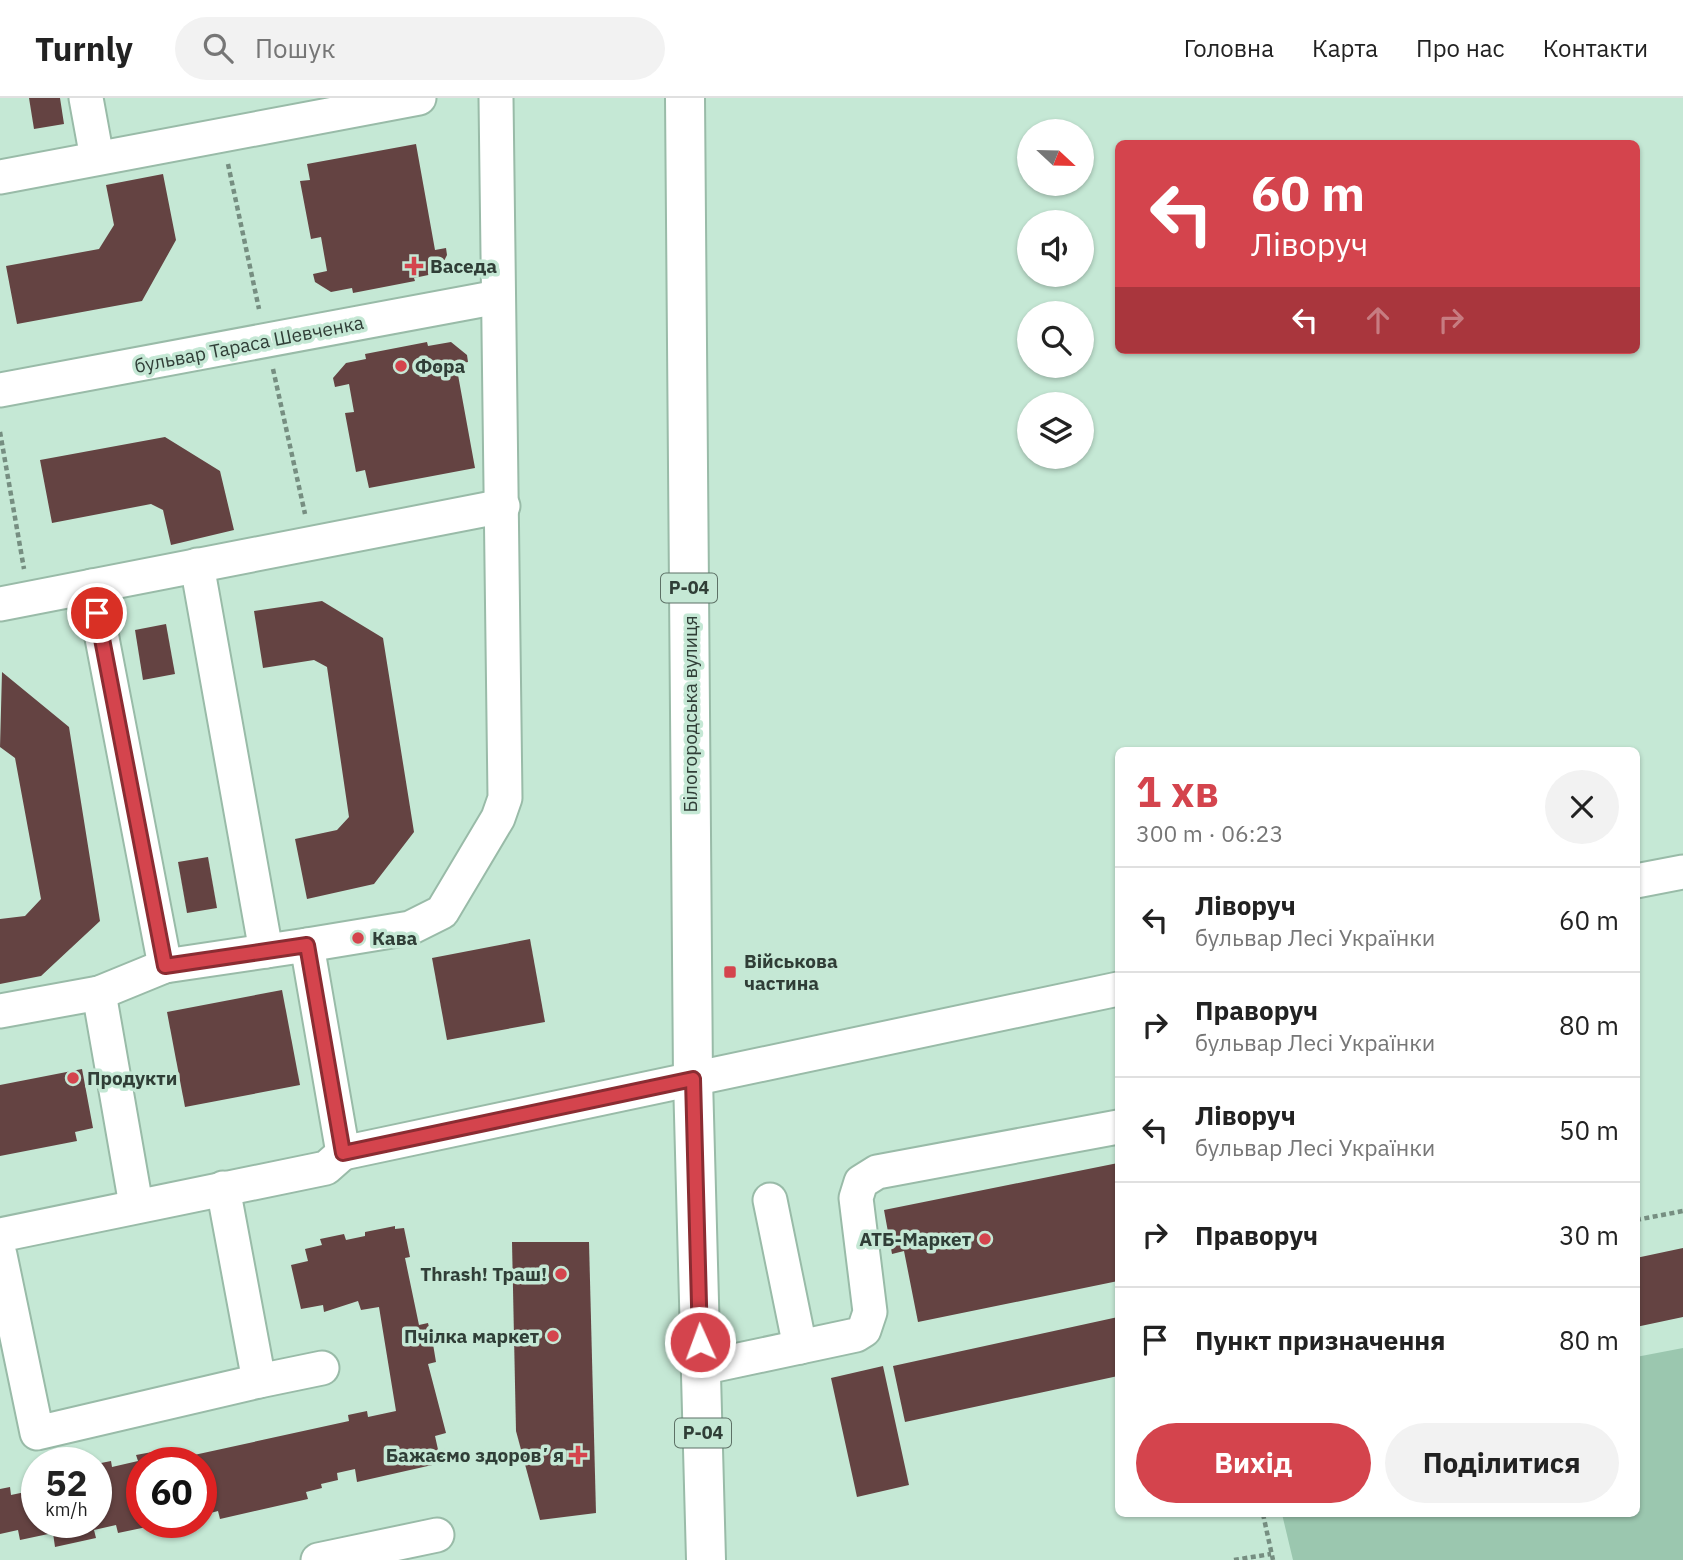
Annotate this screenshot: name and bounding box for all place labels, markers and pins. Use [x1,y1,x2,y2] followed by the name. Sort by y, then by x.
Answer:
[430,254,497,278] place label: Васеда
[404,256,424,276] marker: Васеда
[415,354,465,378] place label: Фора
[393,358,409,374] marker: Фора
[67,583,127,643] pin
[372,926,418,950] place label: Кава
[350,930,366,946] marker: Кава
[744,949,838,995] place label: Військова частина
[722,964,738,980] marker: Військова частина
[87,1066,177,1090] place label: Продукти
[65,1070,81,1086] marker: Продукти
[859,1227,971,1251] place label: АТБ-Маркет
[977,1231,993,1247] marker: АТБ-Маркет
[420,1262,547,1286] place label: Thrash! Траш!
[553,1266,569,1282] marker: Thrash! Траш!
[404,1324,539,1348] place label: Пчілка маркет
[545,1328,561,1344] marker: Пчілка маркет
[386,1443,564,1467] place label: Бажаємо здоровʼя
[570,1447,586,1463] marker: Бажаємо здоровʼя

